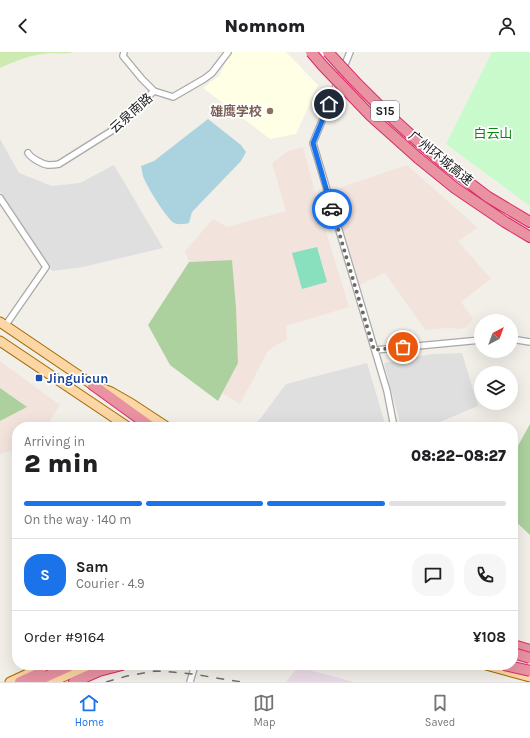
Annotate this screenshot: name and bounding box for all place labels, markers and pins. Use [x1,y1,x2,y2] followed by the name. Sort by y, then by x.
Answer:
[312,87,346,121] pin
[210,104,262,119] place label: 雄鹰学校
[265,106,275,116] marker: 雄鹰学校
[386,330,420,364] pin
[47,371,108,386] place label: Jinguicun
[34,373,44,383] marker: Jinguicun

